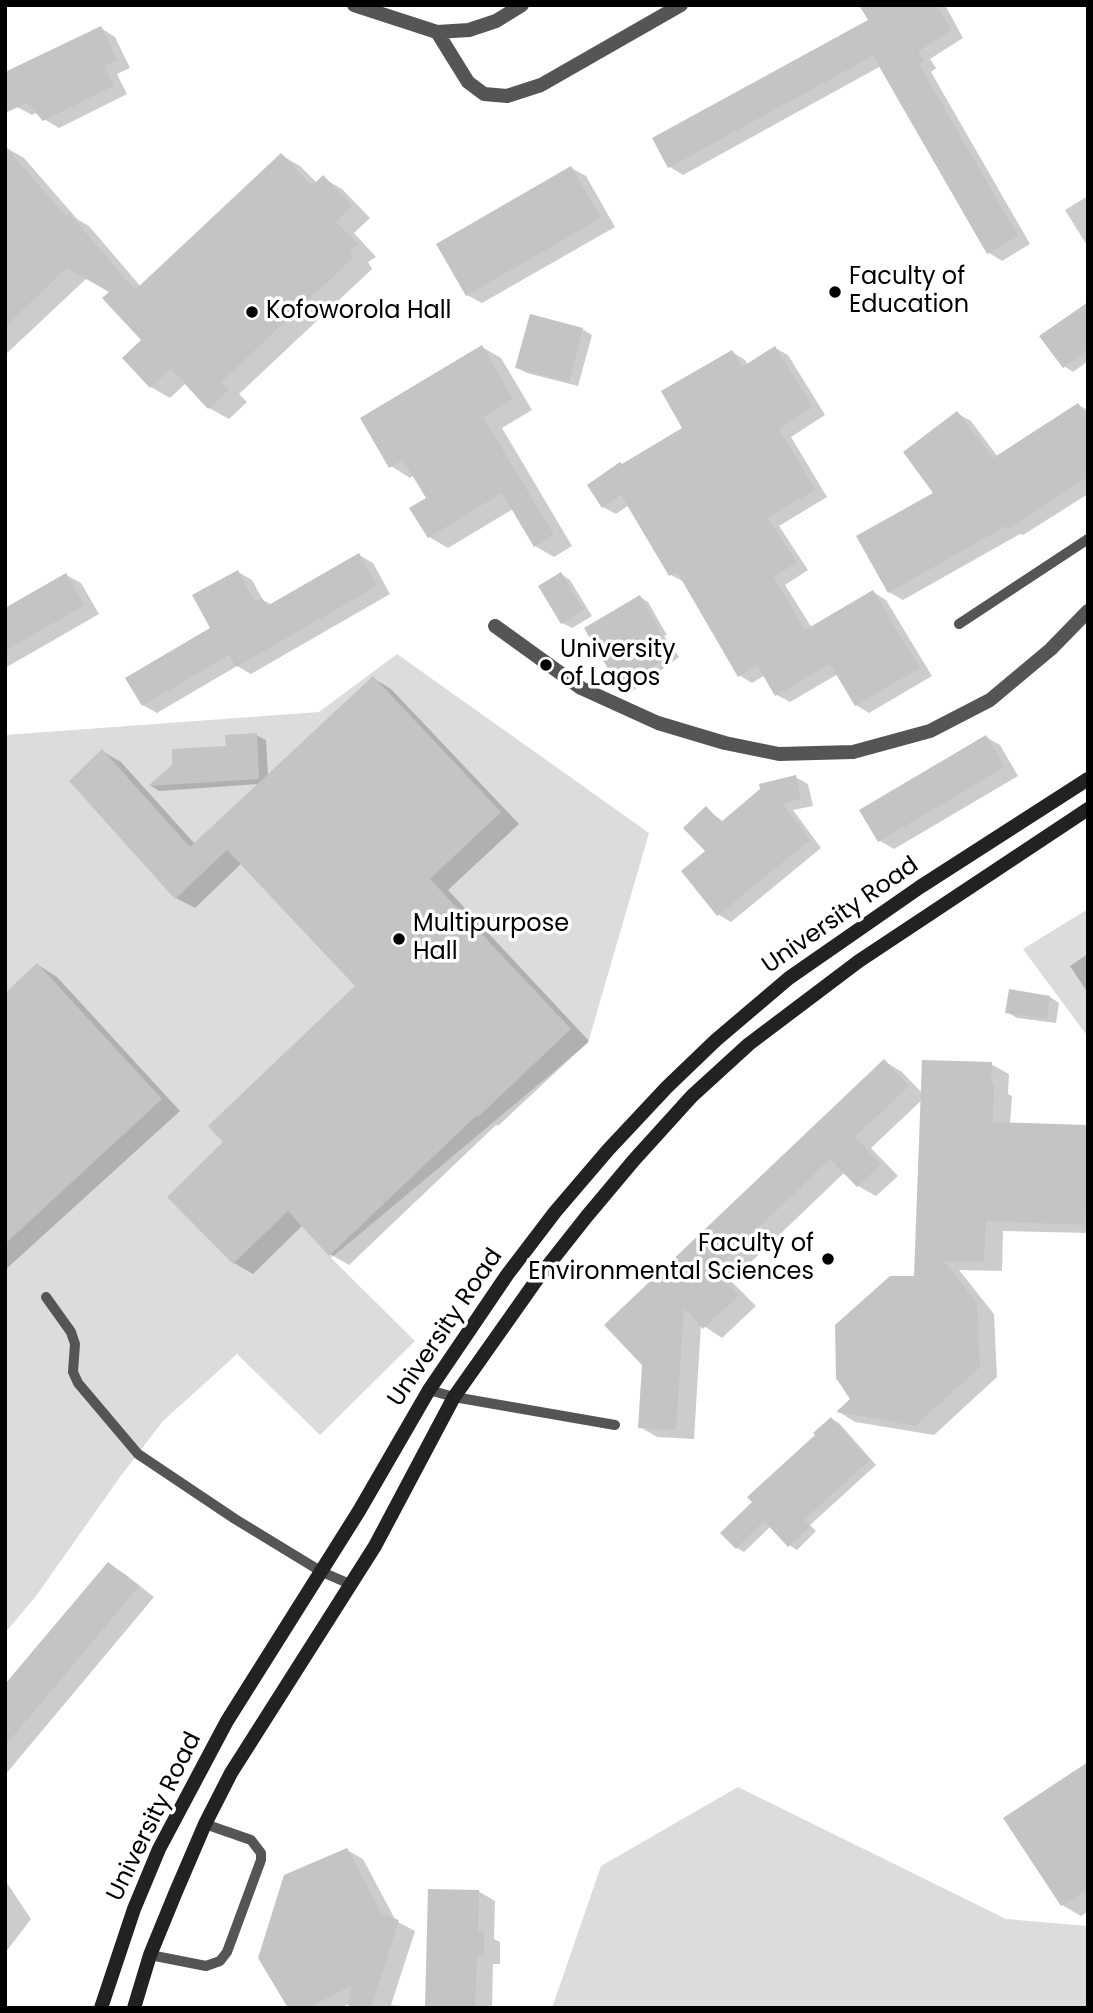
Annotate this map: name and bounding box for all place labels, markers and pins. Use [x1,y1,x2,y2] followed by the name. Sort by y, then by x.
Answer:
[849,264,969,320] place label: Faculty of Education
[827,284,843,300] marker: Faculty of Education
[266,298,452,326] place label: Kofoworola Hall
[244,304,260,320] marker: Kofoworola Hall
[560,637,675,693] place label: University of Lagos
[538,657,554,673] marker: University of Lagos
[413,911,569,967] place label: Multipurpose Hall
[391,931,407,947] marker: Multipurpose Hall
[528,1231,814,1287] place label: Faculty of Environmental Sciences
[820,1251,836,1267] marker: Faculty of Environmental Sciences

